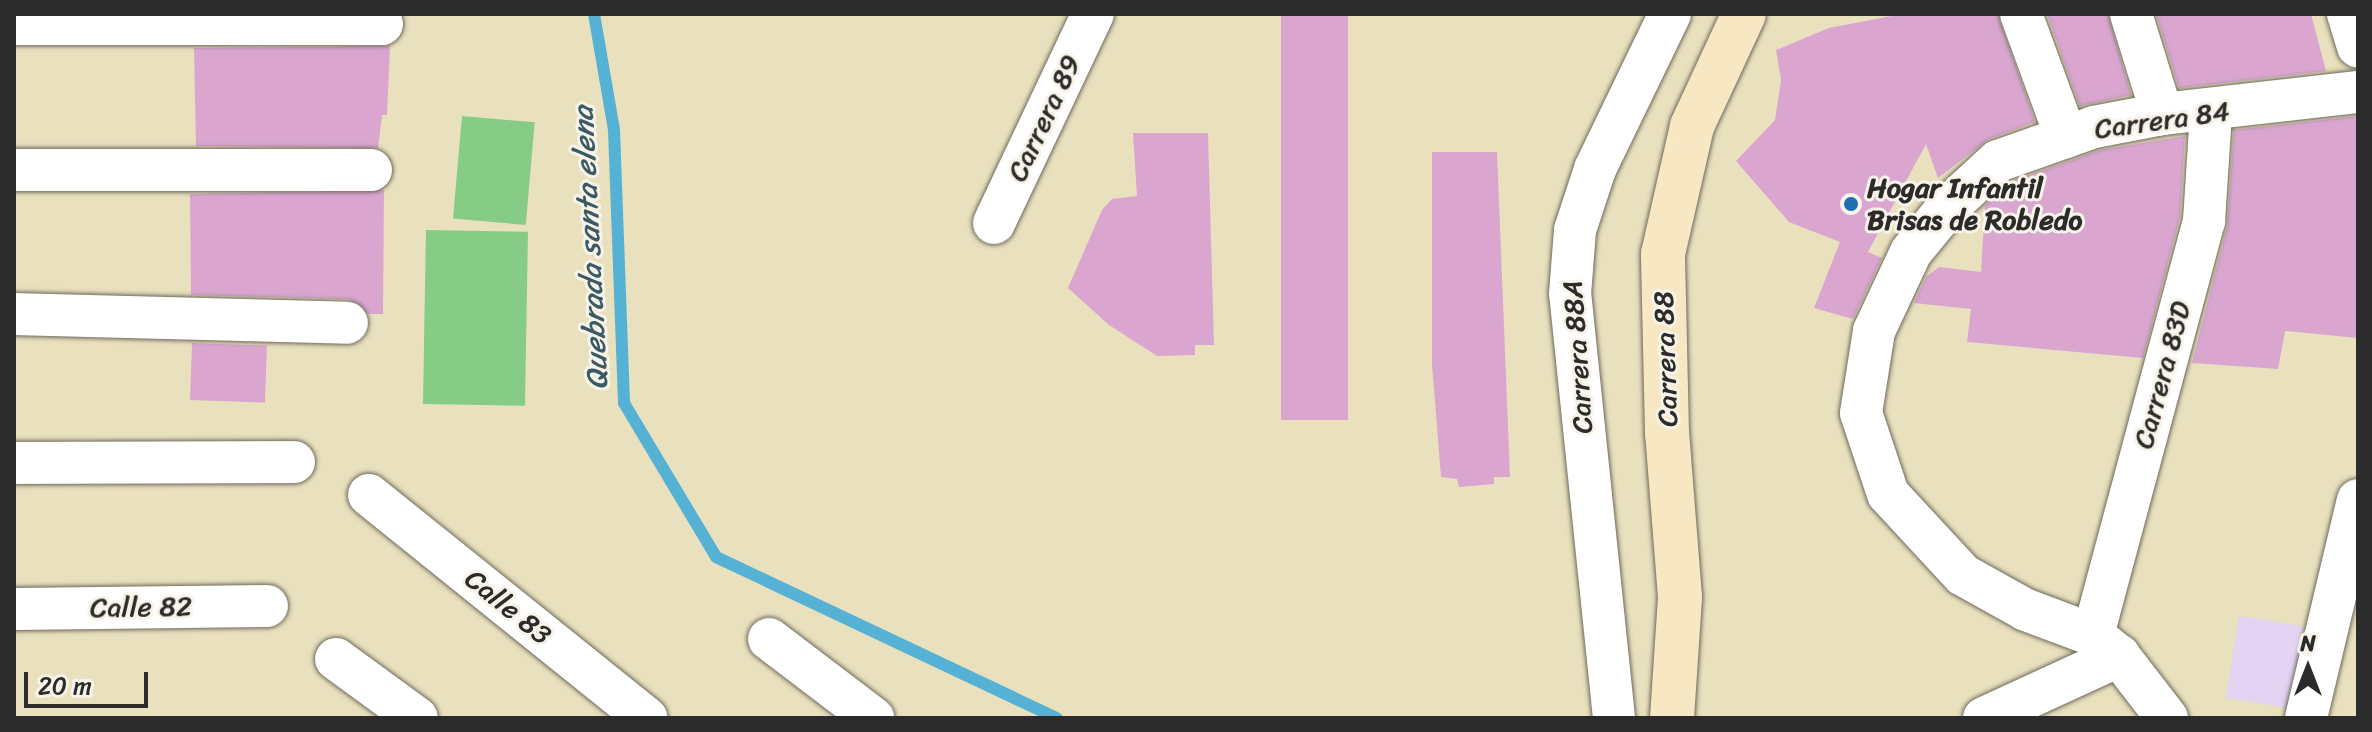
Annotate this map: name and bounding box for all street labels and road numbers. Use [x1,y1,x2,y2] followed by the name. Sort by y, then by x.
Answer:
[1000,49,1088,187] street label: Carrera 89
[2092,94,2232,146] street label: Carrera 84
[1556,279,1600,435] street label: Carrera 88A
[1647,291,1685,427] street label: Carrera 88
[2126,298,2198,452] street label: Carrera 83D
[458,562,558,652] street label: Calle 83
[90,589,192,625] street label: Calle 82

